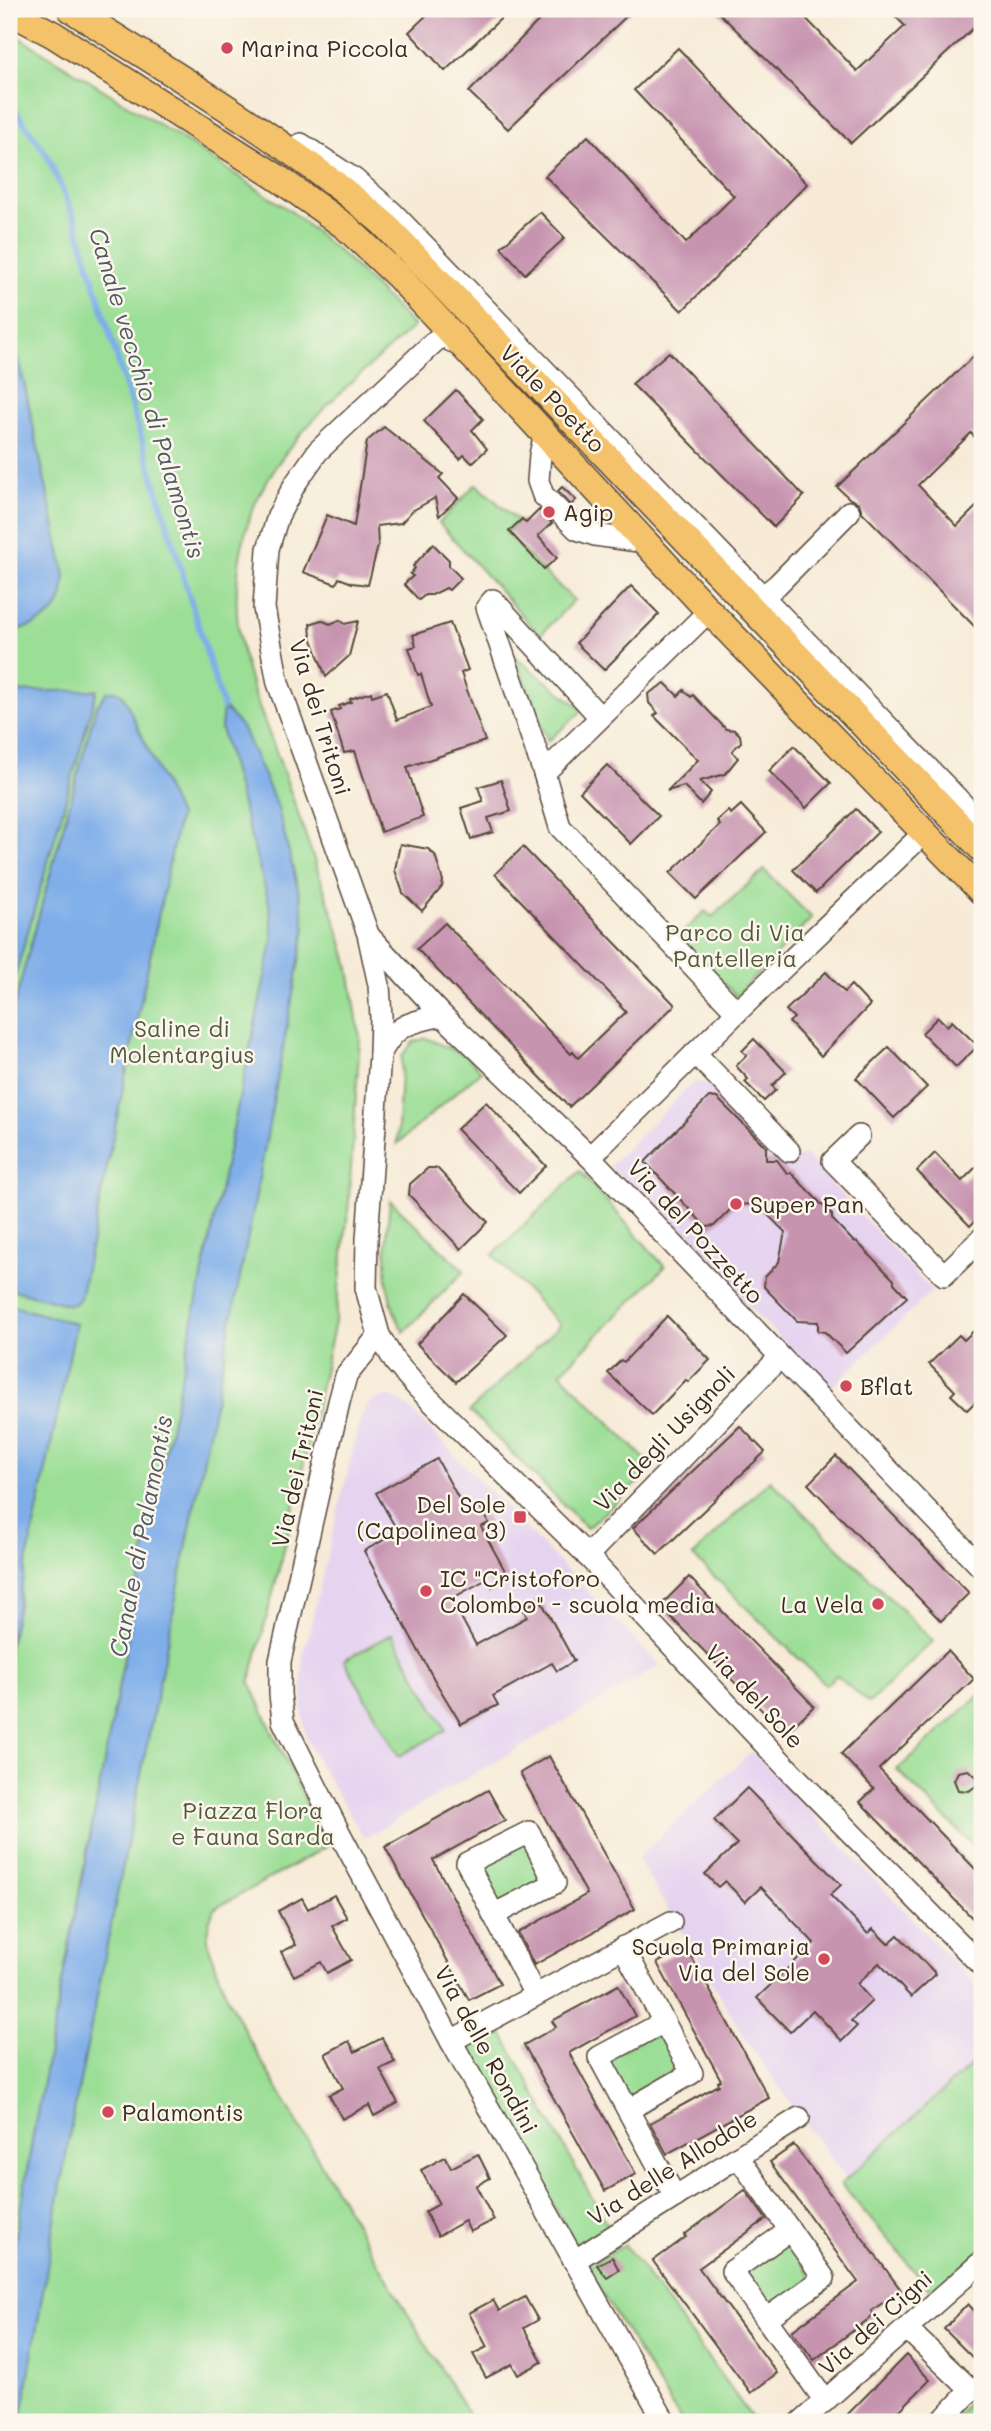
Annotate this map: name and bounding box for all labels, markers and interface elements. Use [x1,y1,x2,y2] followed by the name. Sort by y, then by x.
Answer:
[241,33,409,63] place label: Marina Piccola
[219,40,235,56] marker: Marina Piccola
[83,224,213,562] water label: Canale vecchio di Palamontis
[494,337,612,459] street label: Viale Poetto
[563,497,614,527] place label: Agip
[541,504,557,520] marker: Agip
[283,635,359,799] street label: Via dei Tritoni
[665,917,805,973] park label: Parco di Via Pantelleria
[110,1013,254,1069] park label: Saline di Molentargius
[621,1152,771,1310] street label: Via del Pozzetto
[750,1189,864,1219] place label: Super Pan
[728,1196,744,1212] marker: Super Pan
[587,1359,741,1517] street label: Via degli Usignoli
[860,1371,913,1401] place label: Bflat
[838,1378,854,1394] marker: Bflat
[264,1386,330,1550] street label: Via dei Tritoni
[101,1412,179,1660] water label: Canale di Palamontis
[357,1489,506,1545] place label: Del Sole (Capolinea 3)
[512,1509,528,1525] marker: Del Sole (Capolinea 3)
[440,1563,716,1619] place label: IC "Cristoforo Colombo" - scuola media
[418,1583,434,1599] marker: IC "Cristoforo Colombo" - scuola media
[781,1589,864,1619] place label: La Vela
[870,1596,886,1612] marker: La Vela
[699,1637,811,1755] street label: Via del Sole
[171,1795,335,1851] park label: Piazza Flora e Fauna Sarda
[632,1931,810,1987] place label: Scuola Primaria Via del Sole
[816,1951,832,1967] marker: Scuola Primaria Via del Sole
[428,1960,546,2138] street label: Via delle Rondini
[122,2097,244,2127] place label: Palamontis
[581,2103,763,2231] street label: Via delle Allodole
[100,2104,116,2120] marker: Palamontis
[812,2263,938,2381] street label: Via dei Cigni

